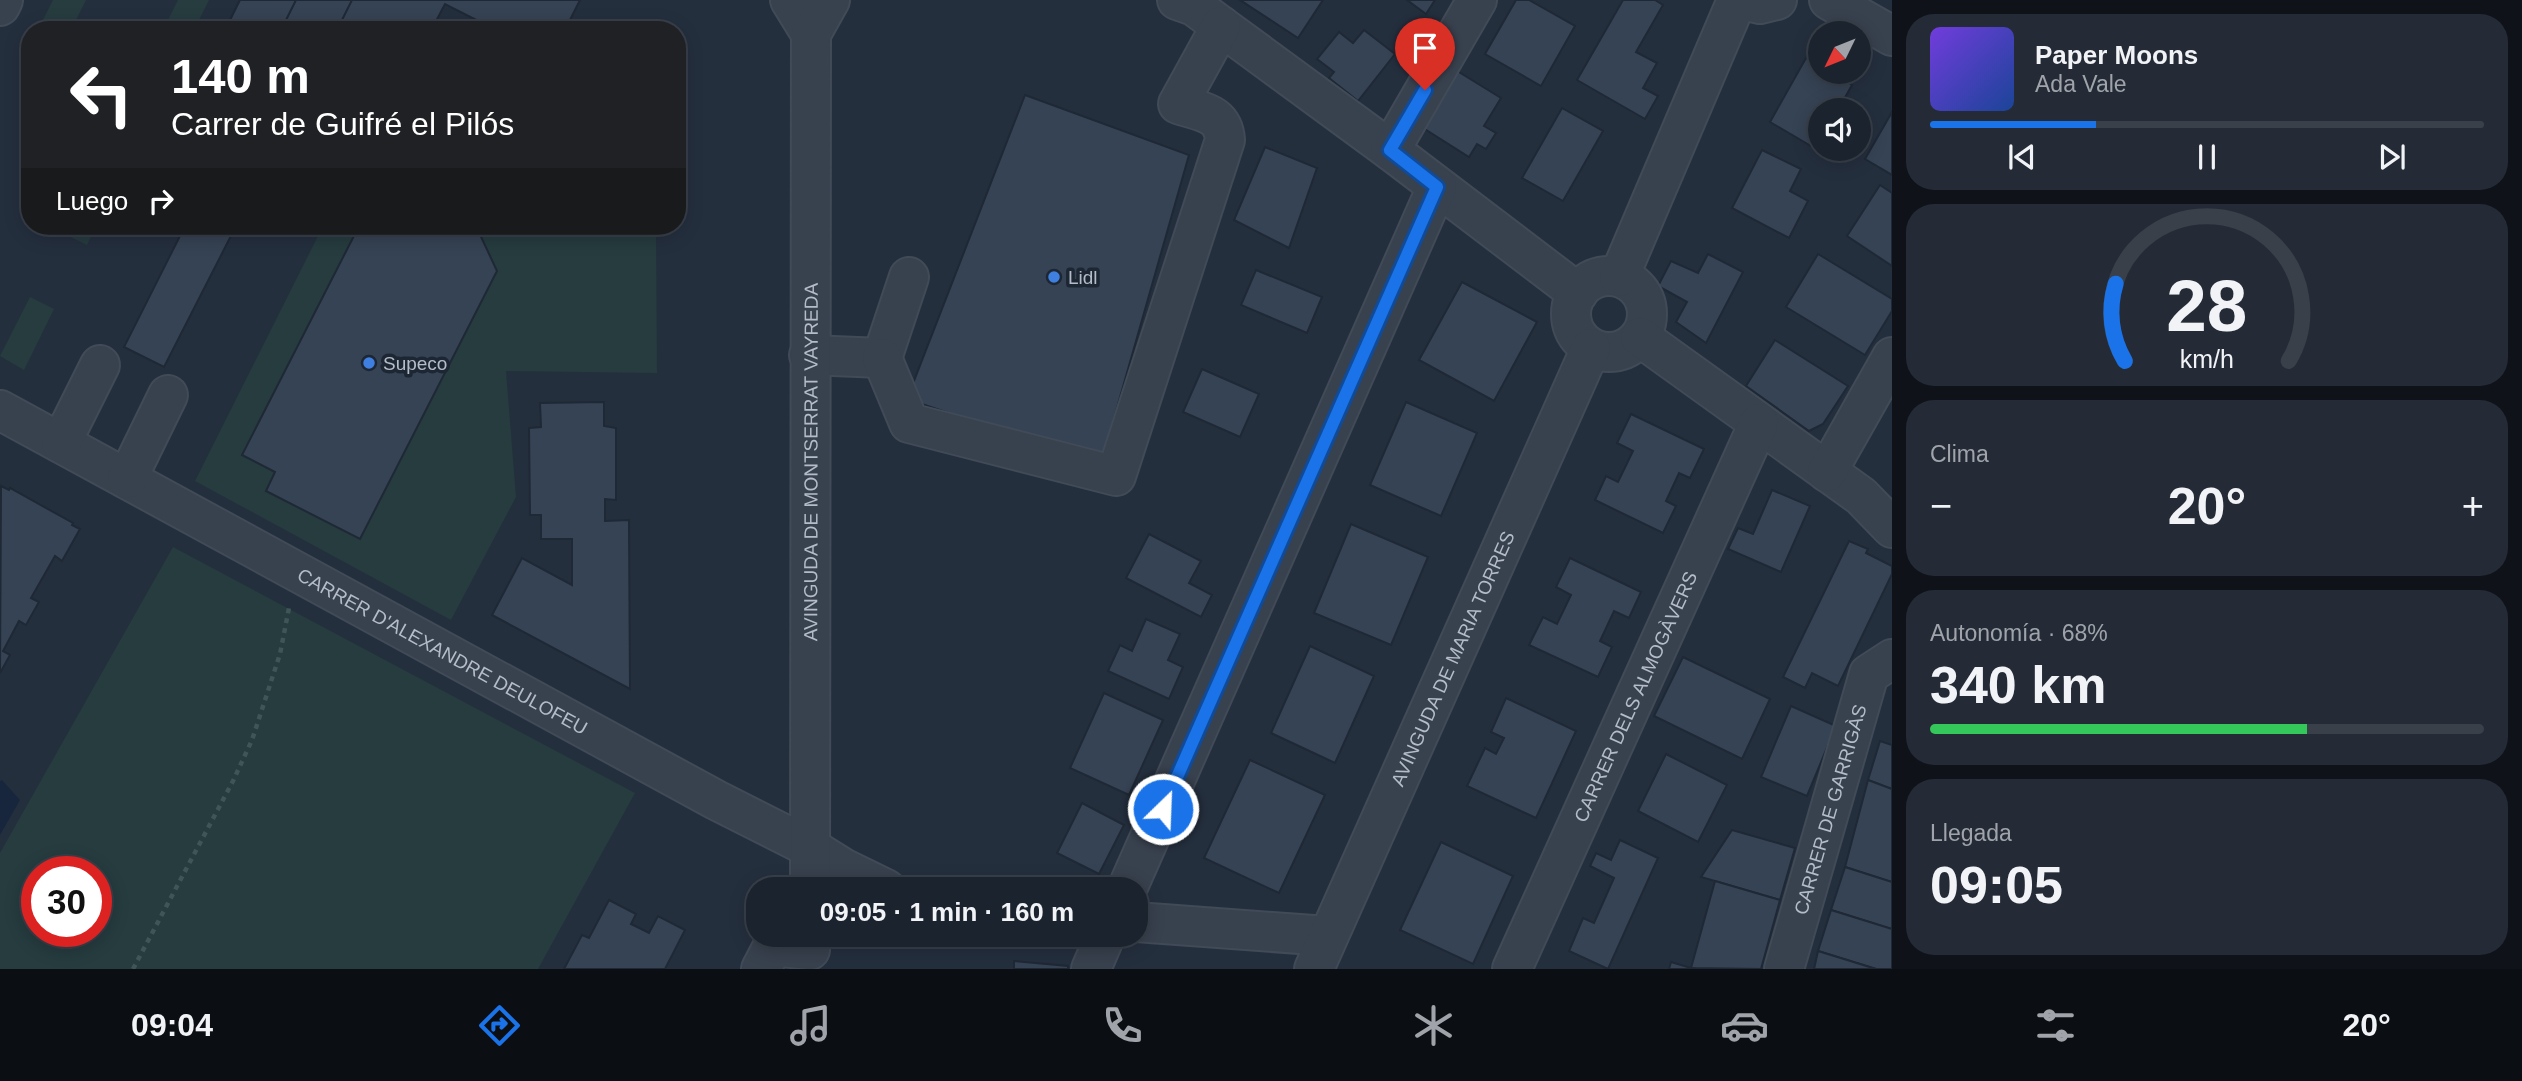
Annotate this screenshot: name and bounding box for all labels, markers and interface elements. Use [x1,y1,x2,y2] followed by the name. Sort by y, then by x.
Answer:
[1395,18,1455,90] pin
[1808,21,1871,84] north arrow
[1808,21,1871,161] map controls
[1406,29,1444,67] icon: arrive
[2035,40,2198,70] text: Paper Moons
[56,49,147,140] icon: left
[171,49,310,103] text: 140 m
[2035,71,2127,97] text: Ada Vale
[1808,98,1871,161] button: sound
[171,106,514,142] text: Carrer de Guifré el Pilós
[2003,138,2041,176] icon: previous
[2188,138,2226,176] icon: pause
[2373,138,2411,176] icon: next
[142,182,180,220] icon: right
[56,186,128,216] text: Luego
[2167,265,2247,346] text: 28
[1068,267,1098,288] place label: Lidl
[1046,269,1062,285] marker: Lidl
[800,282,821,641] street label: AVINGUDA DE MONTSERRAT VAYREDA
[2180,345,2234,373] text: km/h
[383,353,447,374] place label: Supeco
[361,355,377,371] marker: Supeco
[1930,441,1989,467] text: Clima
[2168,477,2246,535] text: 20°
[1930,485,1952,527] text: −
[2462,485,2484,527] text: +
[1387,528,1518,789] street label: AVINGUDA DE MARIA TORRES
[294,564,591,739] street label: CARRER D'ALEXANDRE DEULOFEU
[1569,568,1701,825] street label: CARRER DELS ALMOGÀVERS
[1930,620,2108,646] text: Autonomía · 68%
[1930,656,2106,714] text: 340 km
[1790,702,1870,917] street label: CARRER DE GARRIGÀS
[1126,772,1200,846] position arrow
[1930,820,2012,846] text: Llegada
[21,856,112,947] speed limit sign: 30
[1930,856,2063,914] text: 09:05
[820,897,1074,927] text: 09:05 · 1 min · 160 m
[475,1001,524,1050] icon: directions
[786,1001,835,1050] icon: music
[1098,1001,1147,1050] icon: phone
[1409,1001,1458,1050] icon: climate
[1720,1001,1769,1050] icon: car
[2031,1001,2080,1050] icon: filters
[131,1007,213,1043] text: 09:04
[2342,1007,2391,1043] text: 20°

